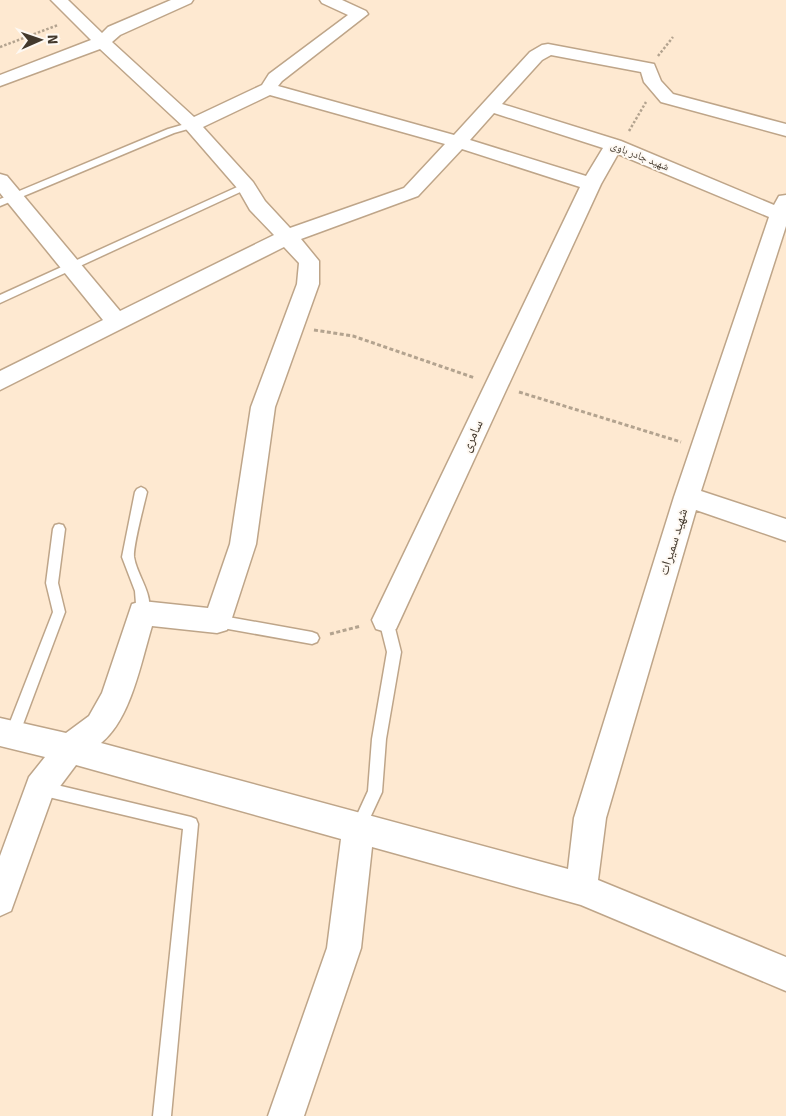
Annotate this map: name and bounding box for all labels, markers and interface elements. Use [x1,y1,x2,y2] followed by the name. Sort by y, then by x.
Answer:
[15,15,65,65] north arrow
[44,34,61,45] text: N
[609,138,671,174] street label: شهید جادر باوی
[457,417,487,455] street label: سامری
[655,506,691,578] street label: شهید سمیرات

